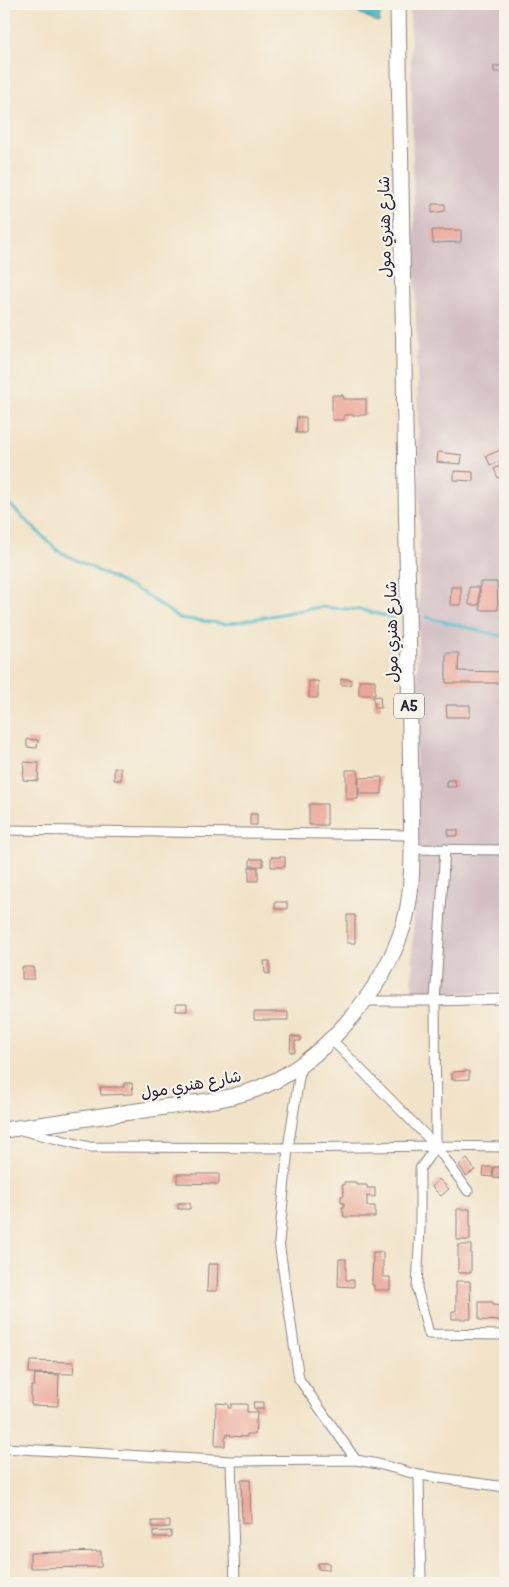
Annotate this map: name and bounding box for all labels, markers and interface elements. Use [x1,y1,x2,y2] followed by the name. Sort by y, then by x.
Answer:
[374,176,397,278] street label: شارع هنري مول
[381,581,404,683] street label: شارع هنري مول
[394,694,424,718] road number: A5
[139,1066,243,1105] street label: شارع هنري مول

